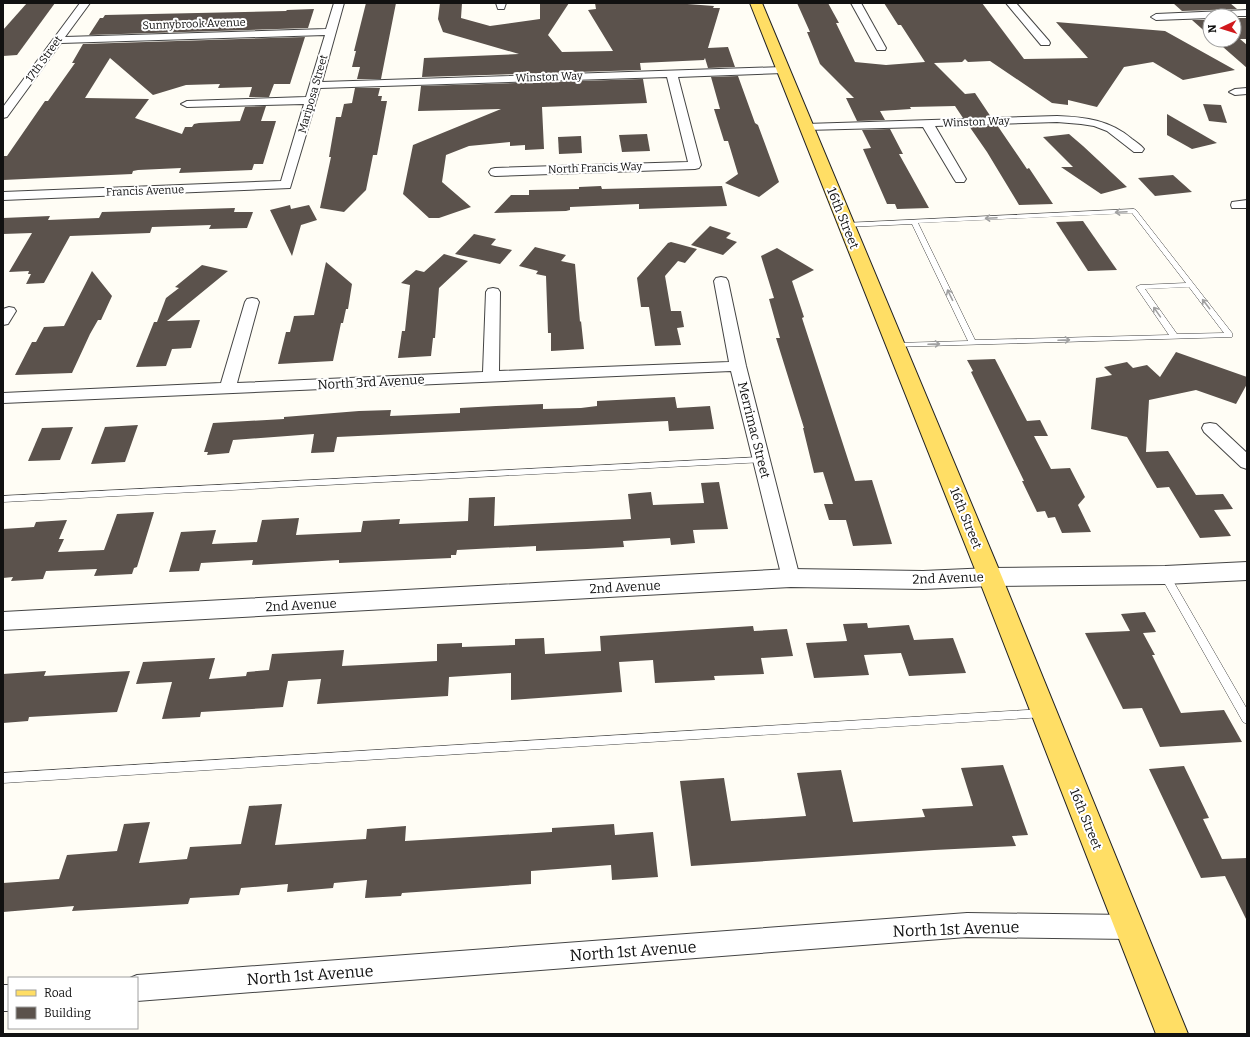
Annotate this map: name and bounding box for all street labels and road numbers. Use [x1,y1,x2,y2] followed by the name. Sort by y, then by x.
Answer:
[142,16,246,32] street label: Sunnybrook Avenue
[23,33,65,85] street label: 17th Street
[296,53,330,135] street label: Mariposa Street
[515,69,583,85] street label: Winston Way
[942,114,1010,130] street label: Winston Way
[548,160,642,176] street label: North Francis Way
[106,183,184,199] street label: Francis Avenue
[824,185,862,251] street label: 16th Street
[317,372,425,392] street label: North 3rd Avenue
[735,380,773,480] street label: Merrimac Street
[947,485,985,551] street label: 16th Street
[912,569,984,587] street label: 2nd Avenue
[589,578,661,596] street label: 2nd Avenue
[265,596,337,614] street label: 2nd Avenue
[1067,786,1105,852] street label: 16th Street
[892,917,1020,941] street label: North 1st Avenue
[569,937,697,965] street label: North 1st Avenue
[246,961,374,989] street label: North 1st Avenue

